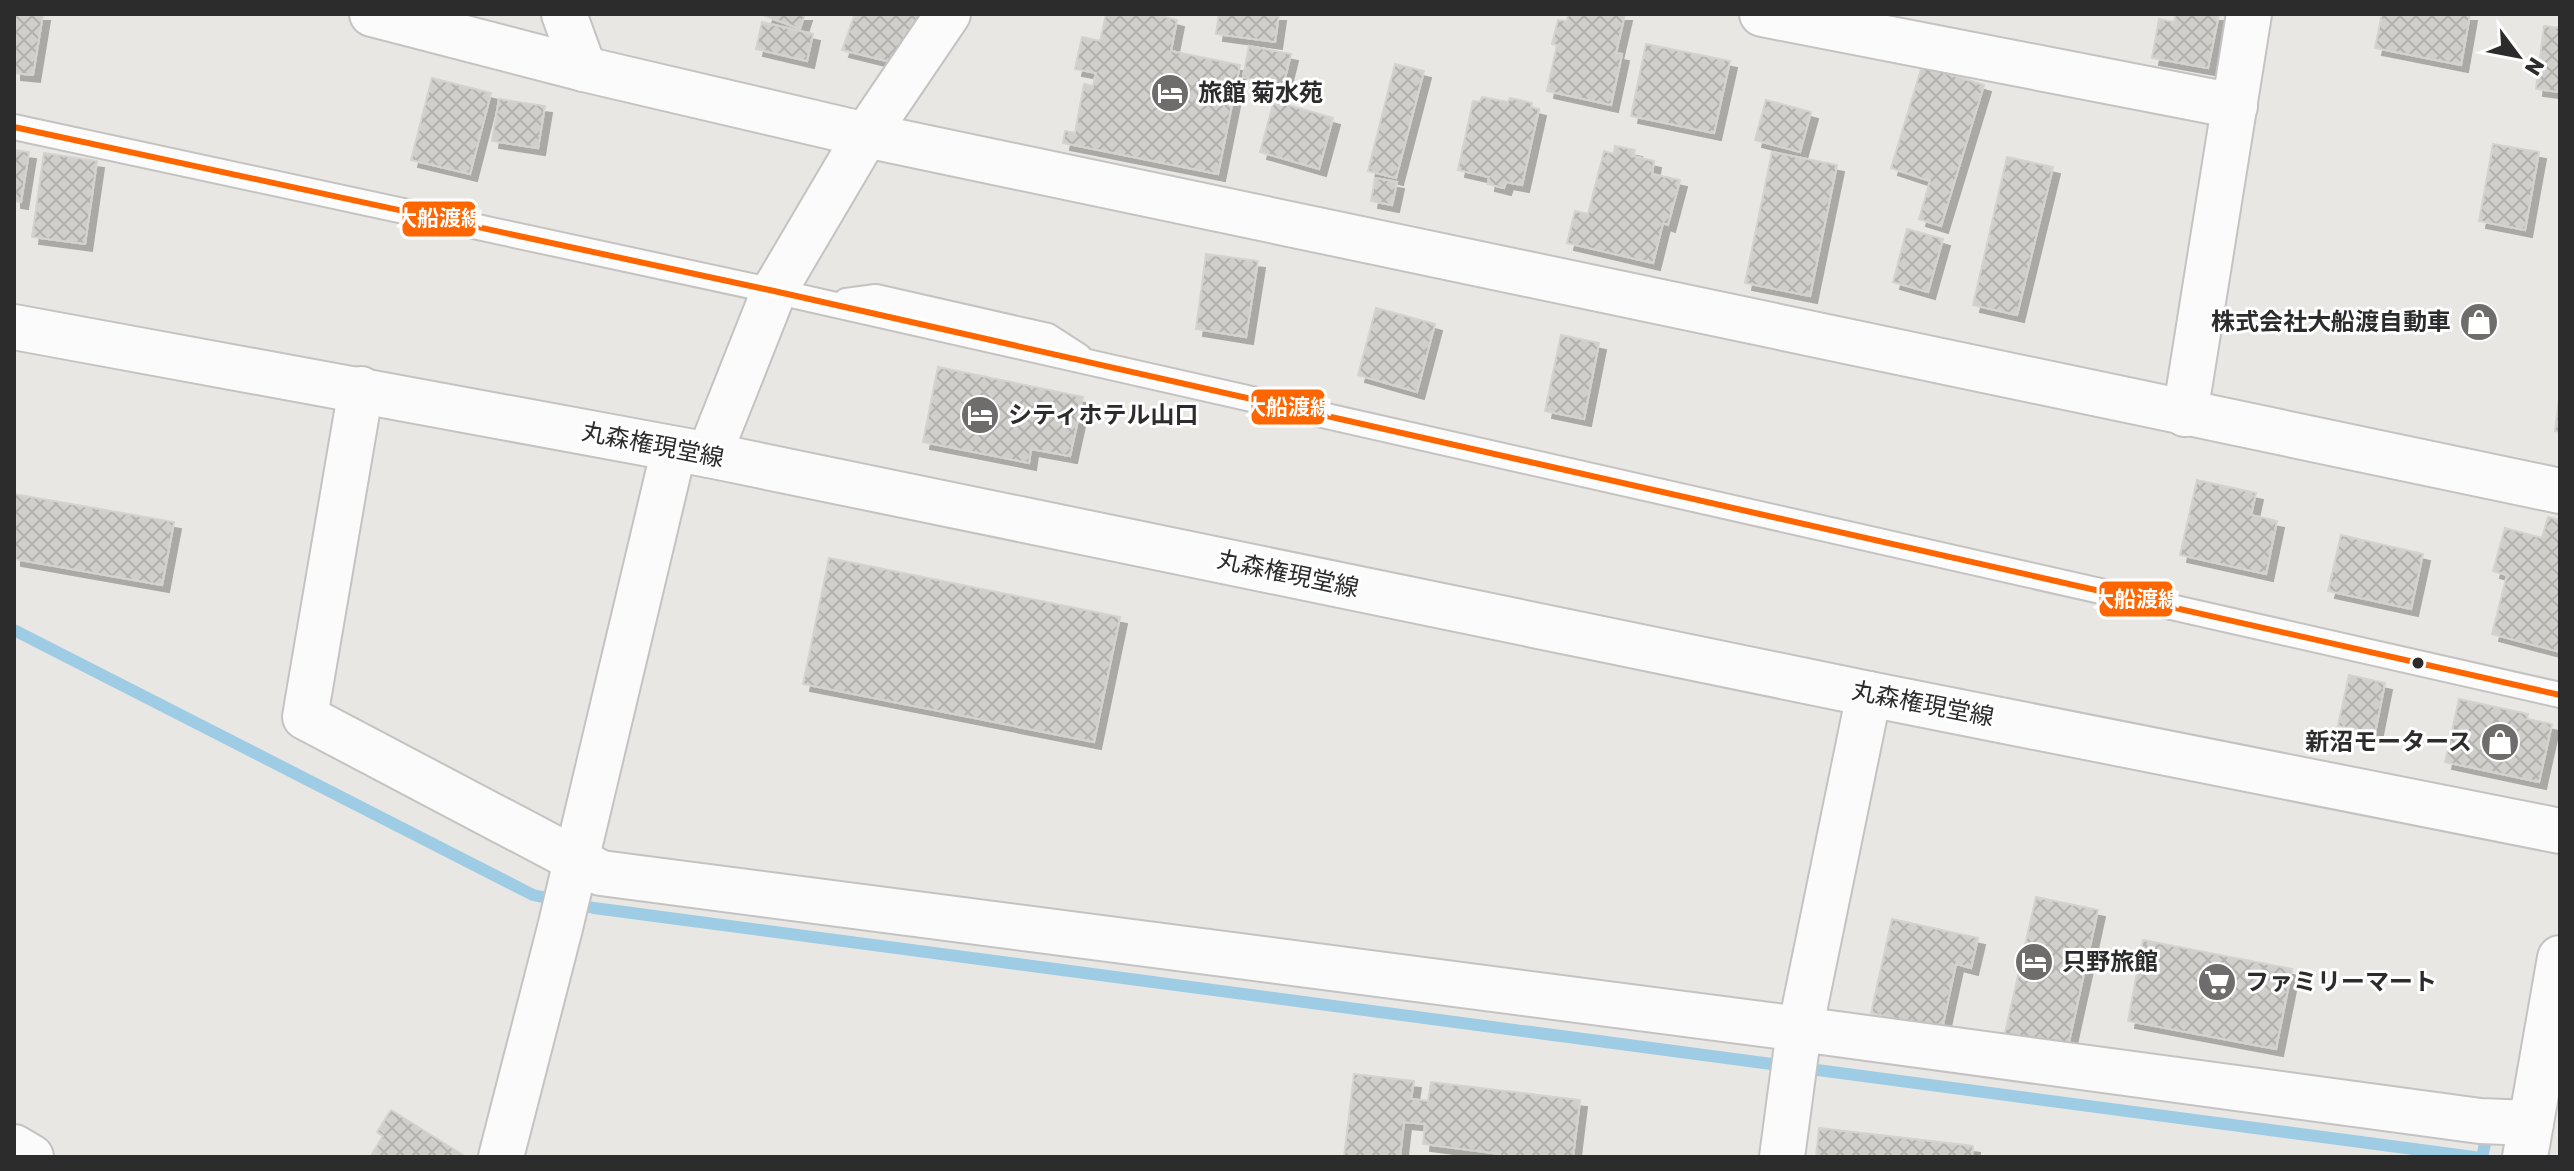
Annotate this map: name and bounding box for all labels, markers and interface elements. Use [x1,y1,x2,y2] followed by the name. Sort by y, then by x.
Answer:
[2478,16,2558,96] north arrow
[2519,52,2550,80] text: N
[1149,72,1191,114] hotel icon: 旅館 菊水苑
[1198,79,1323,107] place label: 旅館 菊水苑
[401,200,477,238] line badge: 大船渡線
[395,205,483,232] text: 大船渡線
[2458,301,2500,343] shop icon: 株式会社大船渡自動車
[2211,308,2451,336] place label: 株式会社大船渡自動車
[1250,388,1326,426] line badge: 大船渡線
[959,394,1001,436] hotel icon: シティホテル山口
[1244,394,1332,421] text: 大船渡線
[1008,401,1199,429] place label: シティホテル山口
[580,418,726,472] street label: 丸森権現堂線
[1215,545,1361,603] street label: 丸森権現堂線
[2098,580,2174,618] line badge: 大船渡線
[2092,586,2180,613] text: 大船渡線
[2410,655,2426,671] unlabelled marker
[1850,677,1996,731] street label: 丸森権現堂線
[2479,721,2521,763] shop icon: 新沼モータース
[2305,728,2472,756] place label: 新沼モータース
[2013,941,2055,983] hotel icon: 只野旅館
[2062,948,2158,976] place label: 只野旅館
[2196,961,2238,1003] supermarket icon: ファミリーマート
[2245,968,2437,996] place label: ファミリーマート

